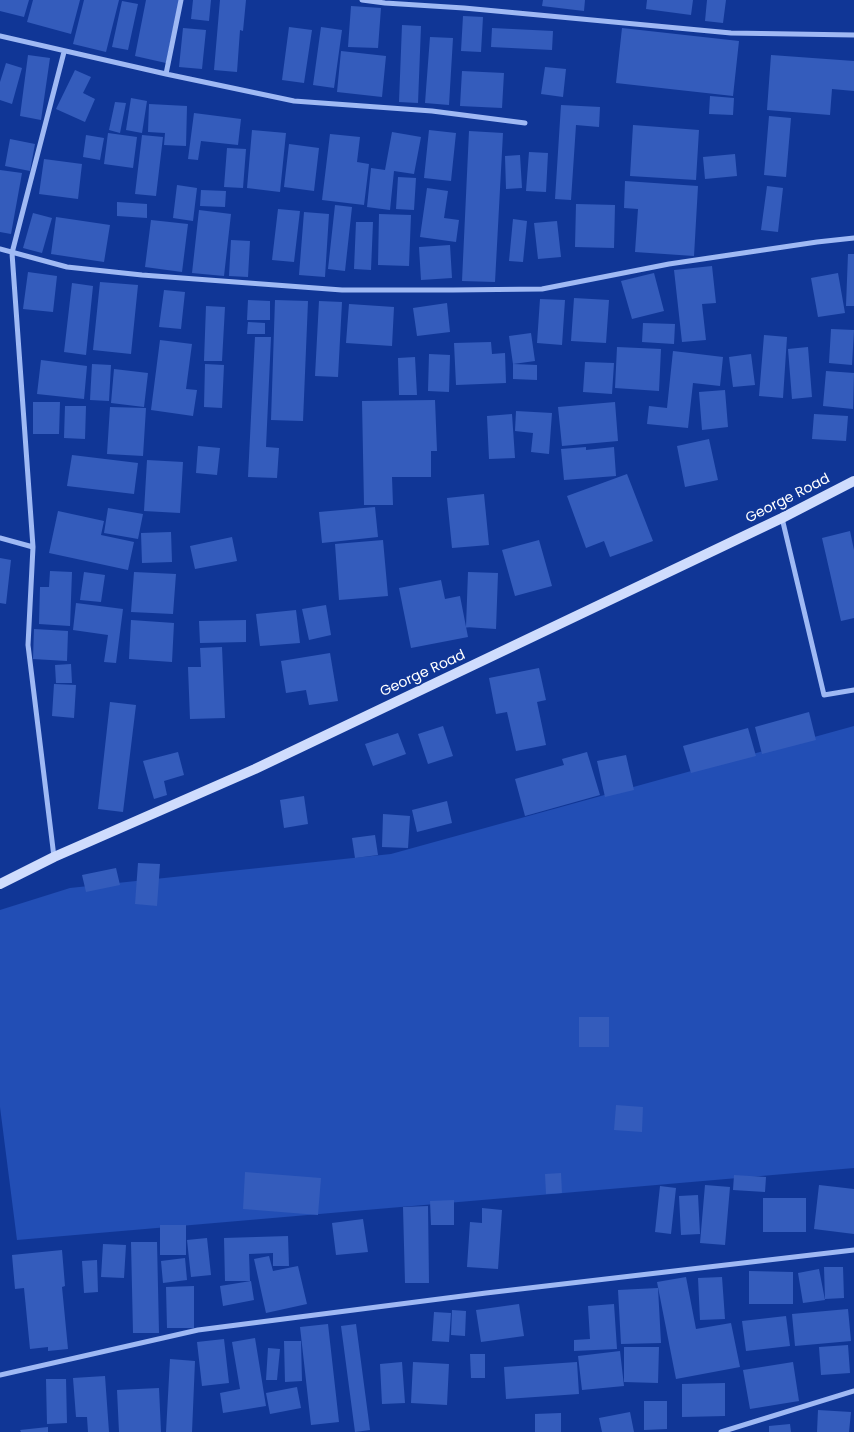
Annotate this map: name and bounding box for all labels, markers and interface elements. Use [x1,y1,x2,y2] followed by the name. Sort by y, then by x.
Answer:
[743,471,833,527] street label: George Road
[378,647,468,701] street label: George Road

